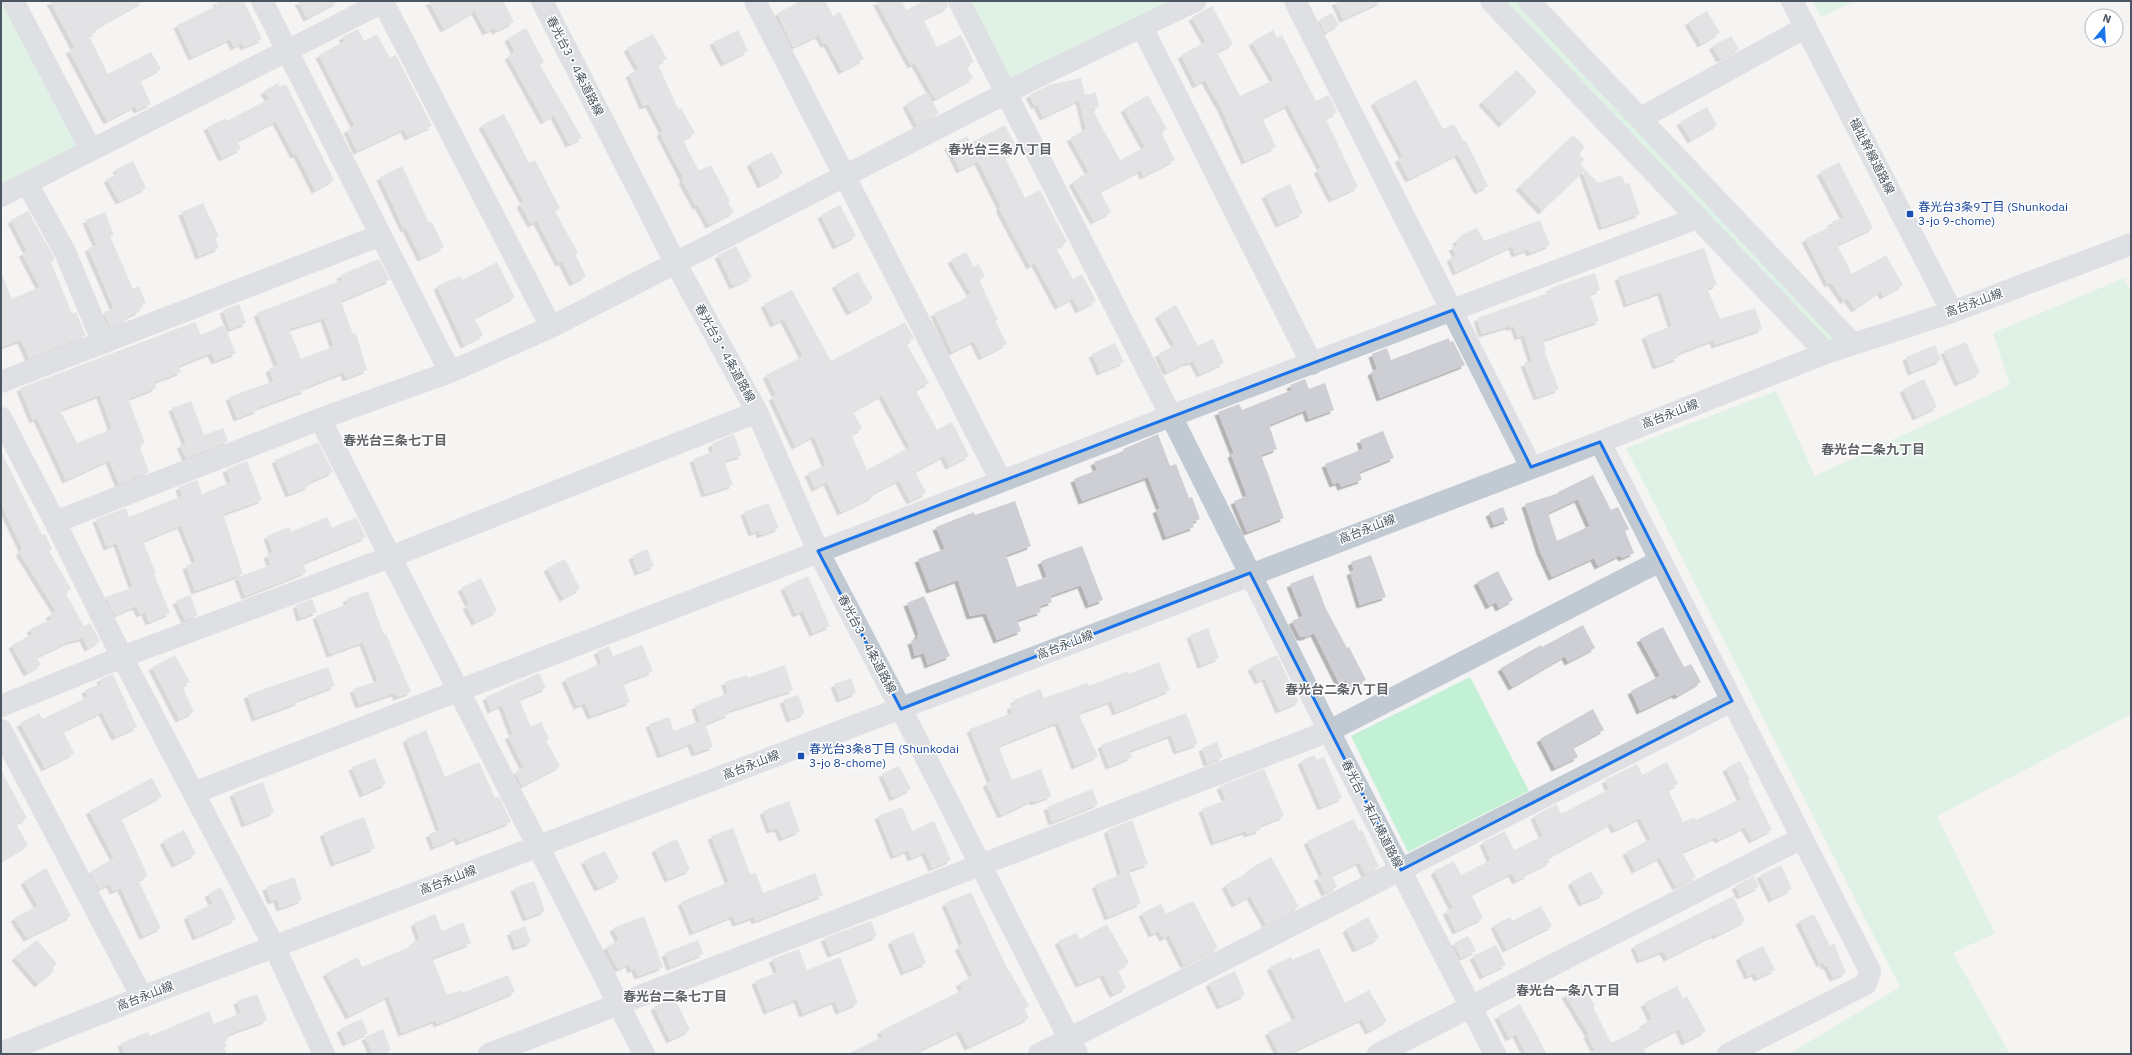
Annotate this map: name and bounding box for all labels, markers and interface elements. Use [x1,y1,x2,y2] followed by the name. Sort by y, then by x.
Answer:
[2084,8,2124,48] north arrow
[2101,11,2113,26] text: N
[544,13,607,118] street label: 春光台3・4条道路線
[1847,115,1898,197] street label: 福祉幹線道路線
[948,141,1052,158] district label: 春光台三条八丁目
[1918,199,2068,228] place label: 春光台3条9丁目 (Shunkodai 3-jo 9-chome)
[1905,209,1915,219] marker: 春光台3条9丁目 (Shunkodai 3-jo 9-chome)
[1943,285,2005,320] street label: 高台永山線
[692,301,759,405] street label: 春光台3・4条道路線
[1639,396,1701,431] street label: 高台永山線
[343,432,447,449] district label: 春光台三条七丁目
[1821,441,1925,458] district label: 春光台二条九丁目
[1336,511,1398,546] street label: 高台永山線
[835,592,900,696] street label: 春光台3・4条道路線
[1034,627,1096,662] street label: 高台永山線
[1285,681,1389,698] district label: 春光台二条八丁目
[809,741,959,770] place label: 春光台3条8丁目 (Shunkodai 3-jo 8-chome)
[720,747,782,782] street label: 高台永山線
[796,751,806,761] marker: 春光台3条8丁目 (Shunkodai 3-jo 8-chome)
[1339,757,1406,871] street label: 春光台・末広横道路線
[417,862,479,897] street label: 高台永山線
[114,978,176,1013] street label: 高台永山線
[1516,982,1620,999] district label: 春光台一条八丁目
[623,988,727,1005] district label: 春光台二条七丁目

